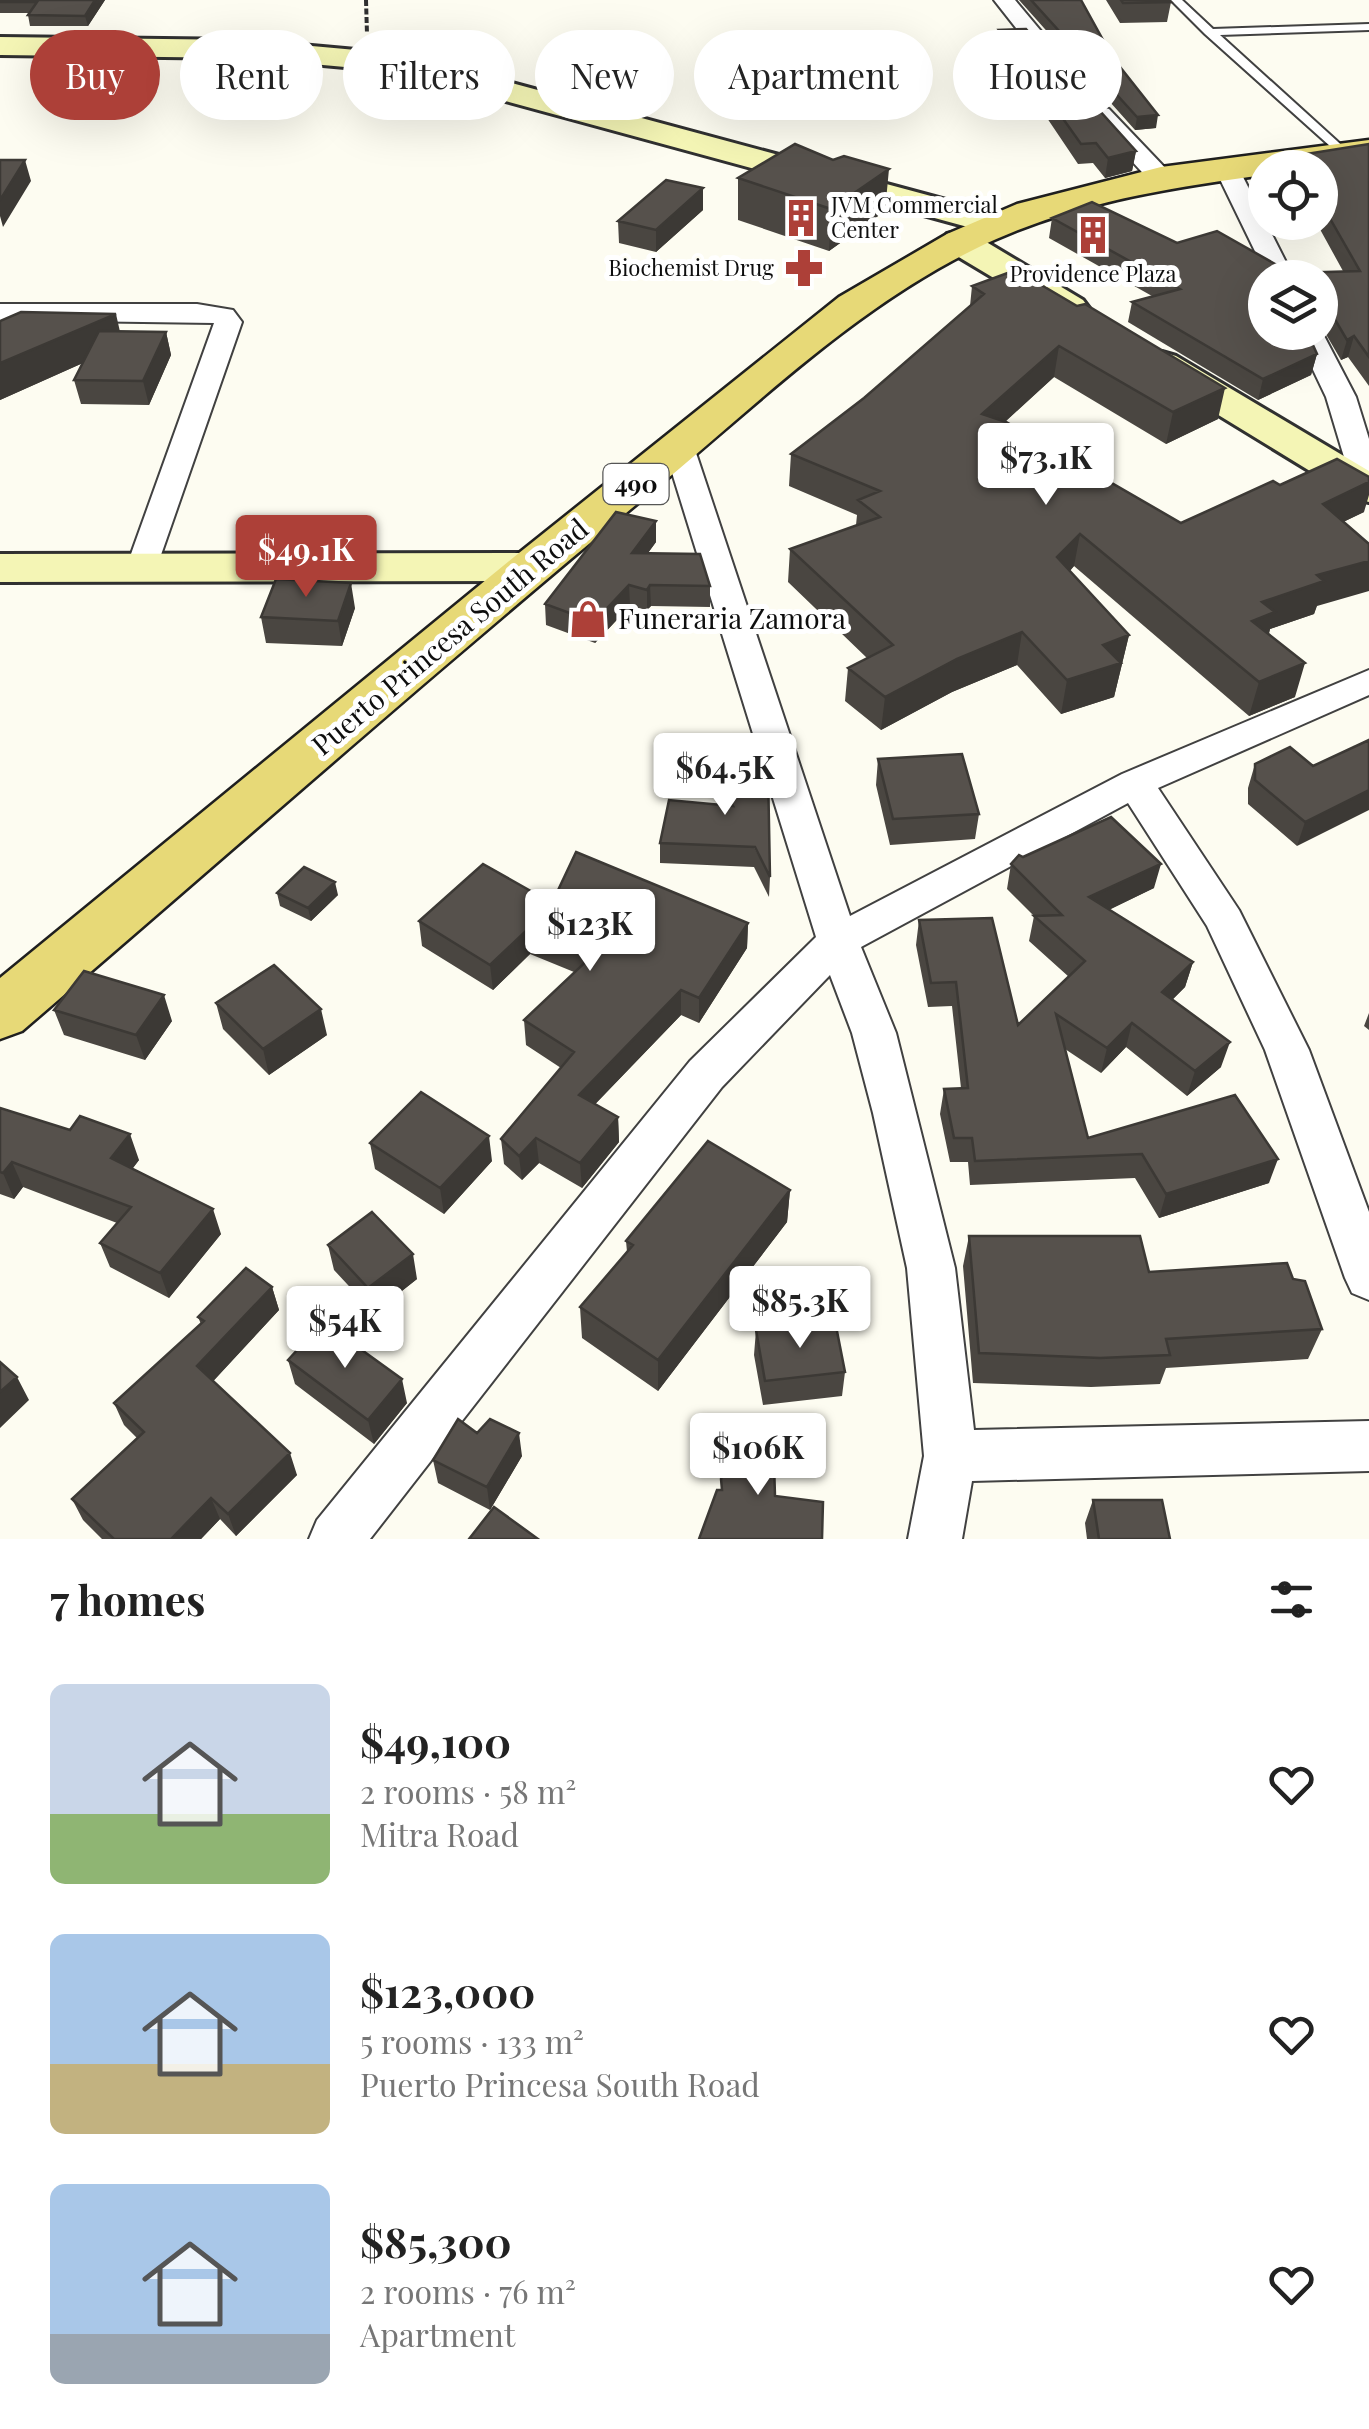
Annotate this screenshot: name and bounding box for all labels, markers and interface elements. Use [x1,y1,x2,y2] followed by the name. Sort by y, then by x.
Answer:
[30,30,160,120] chip: Buy
[180,30,323,120] chip: Rent
[343,30,515,120] chip: Filters
[535,30,674,120] chip: New
[694,30,933,120] chip: Apartment
[953,30,1122,120] chip: House
[1248,150,1338,350] map controls
[1248,150,1338,240] button: locate
[830,189,998,244] place label: JVM Commercial Center
[780,197,822,239] building icon: JVM Commercial Center
[1072,214,1114,256] building icon: Providence Plaza
[783,247,825,289] pharmacy icon: Biochemist Drug
[608,252,774,282] place label: Biochemist Drug
[1009,258,1177,288] place label: Providence Plaza
[1248,260,1338,350] button: layers
[965,423,1127,508] pin: $73.1K
[1000,434,1092,477] text: $73.1K
[604,464,668,504] road number: 490
[303,509,595,762] street label: Puerto Princesa South Road
[225,515,387,600] pin: $49.1K
[258,526,354,569] text: $49.1K
[567,598,609,640] shop icon: Funeraria Zamora
[618,599,846,636] place label: Funeraria Zamora
[644,733,806,818] pin: $64.5K
[676,744,774,787] text: $64.5K
[520,889,660,974] pin: $123K
[547,900,633,943] text: $123K
[719,1266,881,1351] pin: $85.3K
[751,1277,849,1320] text: $85.3K
[286,1286,404,1371] pin: $54K
[309,1297,381,1340] text: $54K
[688,1413,828,1498] pin: $106K
[712,1424,804,1467] text: $106K
[50,1571,205,1627] text: 7 homes
[1264,1572,1319,1627] icon: filters
[360,1713,511,1769] text: $49,100
[130,1724,250,1844] icon: home
[1264,1757,1319,1812] icon: heart
[360,1769,576,1812] text: 2 rooms · 58 m²
[360,1812,519,1855] text: Mitra Road
[360,1963,535,2019] text: $123,000
[130,1974,250,2094] icon: home
[1264,2007,1319,2062] icon: heart
[360,2019,584,2062] text: 5 rooms · 133 m²
[360,2062,760,2105] text: Puerto Princesa South Road
[360,2213,512,2269] text: $85,300
[130,2224,250,2344] icon: home
[1264,2257,1319,2312] icon: heart
[360,2269,576,2312] text: 2 rooms · 76 m²
[360,2312,515,2355] text: Apartment

